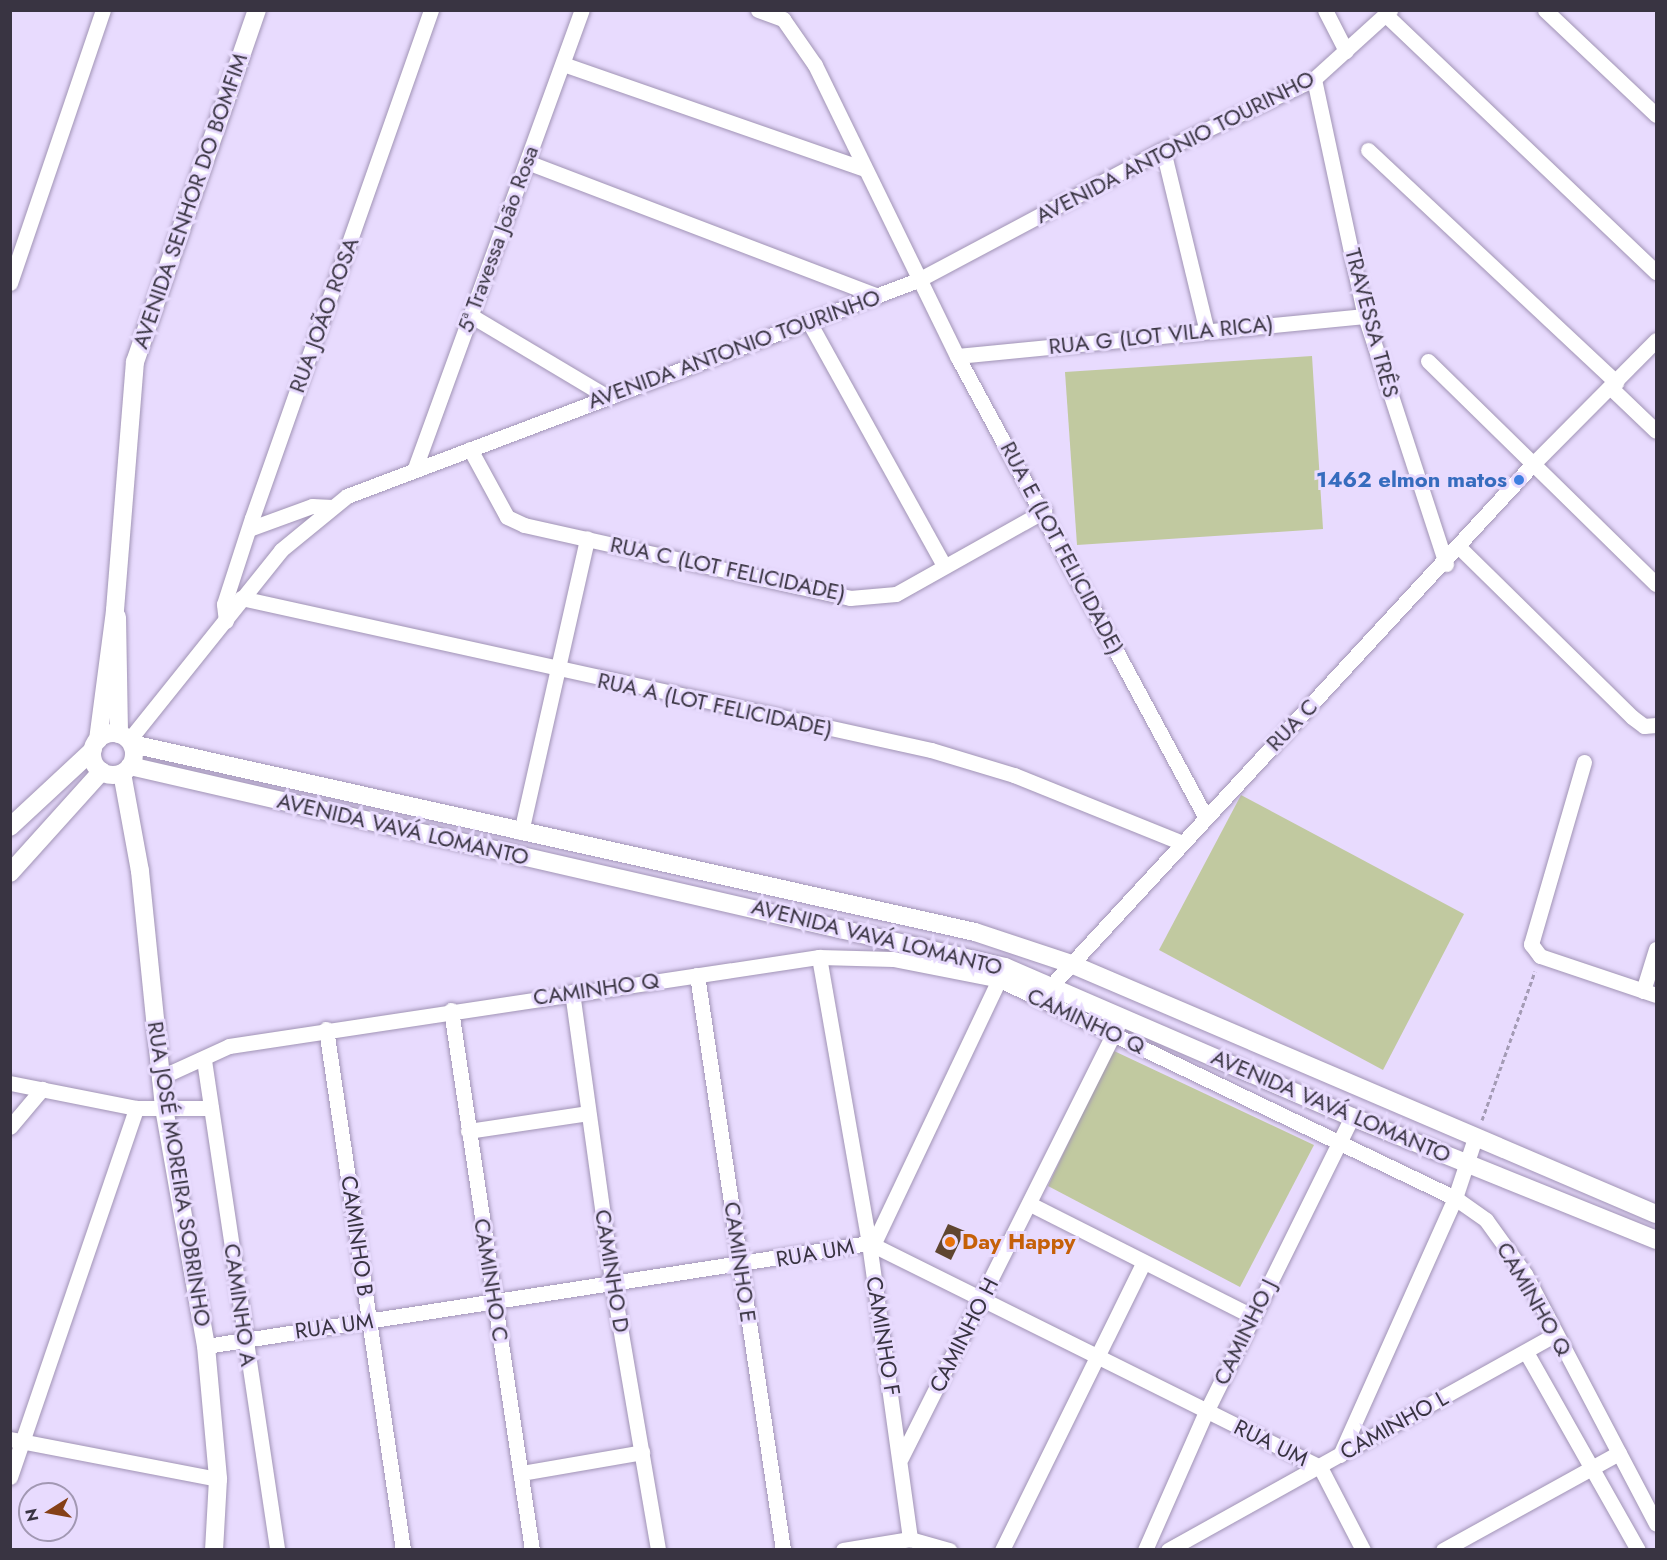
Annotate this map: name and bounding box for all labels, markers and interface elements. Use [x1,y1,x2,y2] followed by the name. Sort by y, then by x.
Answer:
[127,50,253,352] street label: AVENIDA SENHOR DO BOMFIM
[1031,65,1319,229] street label: AVENIDA ANTONIO TOURINHO
[452,142,544,336] street label: 5ª Travessa João Rosa
[284,234,364,396] street label: RUA JOÃO ROSA
[1339,245,1405,401] street label: TRAVESSA TRÊS
[584,284,884,414] street label: AVENIDA ANTONIO TOURINHO
[1047,310,1275,360] street label: RUA G (LOT VILA RICA)
[995,437,1129,659] street label: RUA E (LOT FELICIDADE)
[1316,467,1507,493] place label: 1462 elmon matos
[1512,473,1526,487] marker: 1462 elmon matos
[608,531,848,607] street label: RUA C (LOT FELICIDADE)
[595,667,835,743] street label: RUA A (LOT FELICIDADE)
[1261,693,1323,757] street label: RUA C
[275,787,531,871] street label: AVENIDA VAVÁ LOMANTO
[749,893,1005,981] street label: AVENIDA VAVÁ LOMANTO
[531,967,661,1011] street label: CAMINHO Q
[1023,982,1149,1060] street label: CAMINHO Q
[142,1020,216,1328] street label: RUA JOSÉ MOREIRA SOBRINHO
[1207,1044,1455,1168] street label: AVENIDA VAVÁ LOMANTO
[335,1174,379,1298] street label: CAMINHO B
[718,1200,762,1324] street label: CAMINHO E
[589,1208,635,1334] street label: CAMINHO D
[468,1217,514,1343] street label: CAMINHO C
[962,1229,1075,1255] place label: Day Happy
[774,1233,856,1273] street label: RUA UM
[943,1235,957,1249] marker: Day Happy
[1491,1238,1577,1360] street label: CAMINHO Q
[218,1242,262,1368] street label: CAMINHO A
[924,1273,1004,1397] street label: CAMINHO H
[861,1275,905,1397] street label: CAMINHO F
[1208,1275,1282,1389] street label: CAMINHO J
[293,1307,375,1345] street label: RUA UM
[1336,1385,1452,1465] street label: CAMINHO L
[1230,1414,1312,1472] street label: RUA UM
[18,1482,78,1542] north arrow
[19,1507,44,1524] text: N

